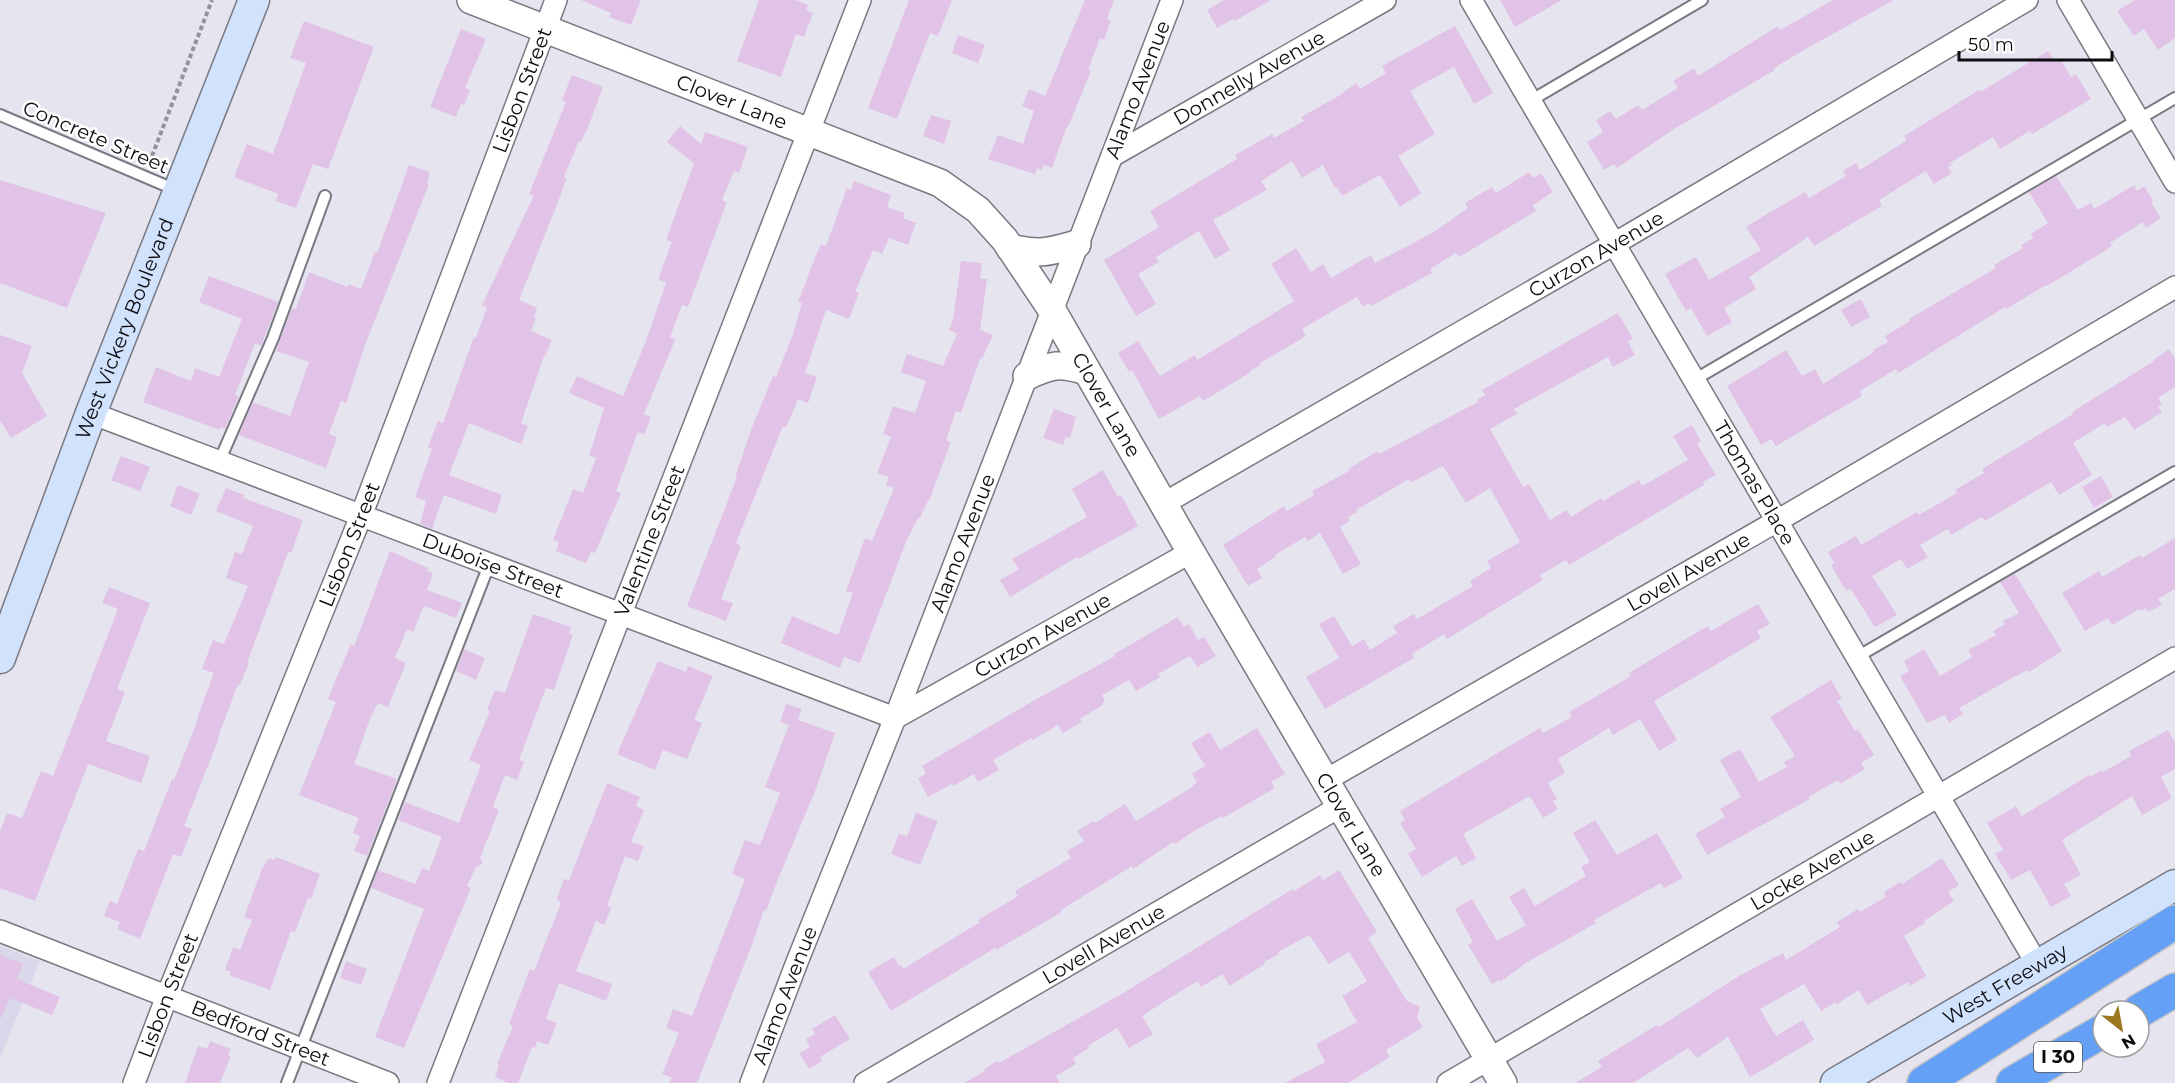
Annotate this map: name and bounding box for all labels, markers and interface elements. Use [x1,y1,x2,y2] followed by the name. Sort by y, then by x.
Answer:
[1100,17,1175,162] street label: Alamo Avenue
[487,24,557,156] street label: Lisbon Street
[1959,24,2112,62] scale bar
[1169,25,1329,130] street label: Donnelly Avenue
[1968,34,2014,56] text: 50 m
[673,69,791,134] street label: Clover Lane
[19,95,173,179] street label: Concrete Street
[1524,205,1668,303] street label: Curzon Avenue
[70,214,179,443] street label: West Vickery Boulevard
[1067,348,1146,461] street label: Clover Lane
[1709,416,1800,550] street label: Thomas Place
[609,462,690,620] street label: Valentine Street
[925,470,1000,615] street label: Alamo Avenue
[314,479,385,610] street label: Lisbon Street
[1623,527,1754,617] street label: Lovell Avenue
[419,528,567,603] street label: Duboise Street
[970,588,1115,683] street label: Curzon Avenue
[1311,768,1391,881] street label: Clover Lane
[1746,824,1879,916] street label: Locke Avenue
[1038,899,1169,989] street label: Lovell Avenue
[747,923,822,1068] street label: Alamo Avenue
[133,929,203,1061] street label: Lisbon Street
[1939,938,2072,1030] street label: West Freeway
[188,995,334,1071] street label: Bedford Street
[2091,999,2151,1059] north arrow
[2118,1030,2139,1053] text: N
[2034,1042,2082,1072] road number: I 30

